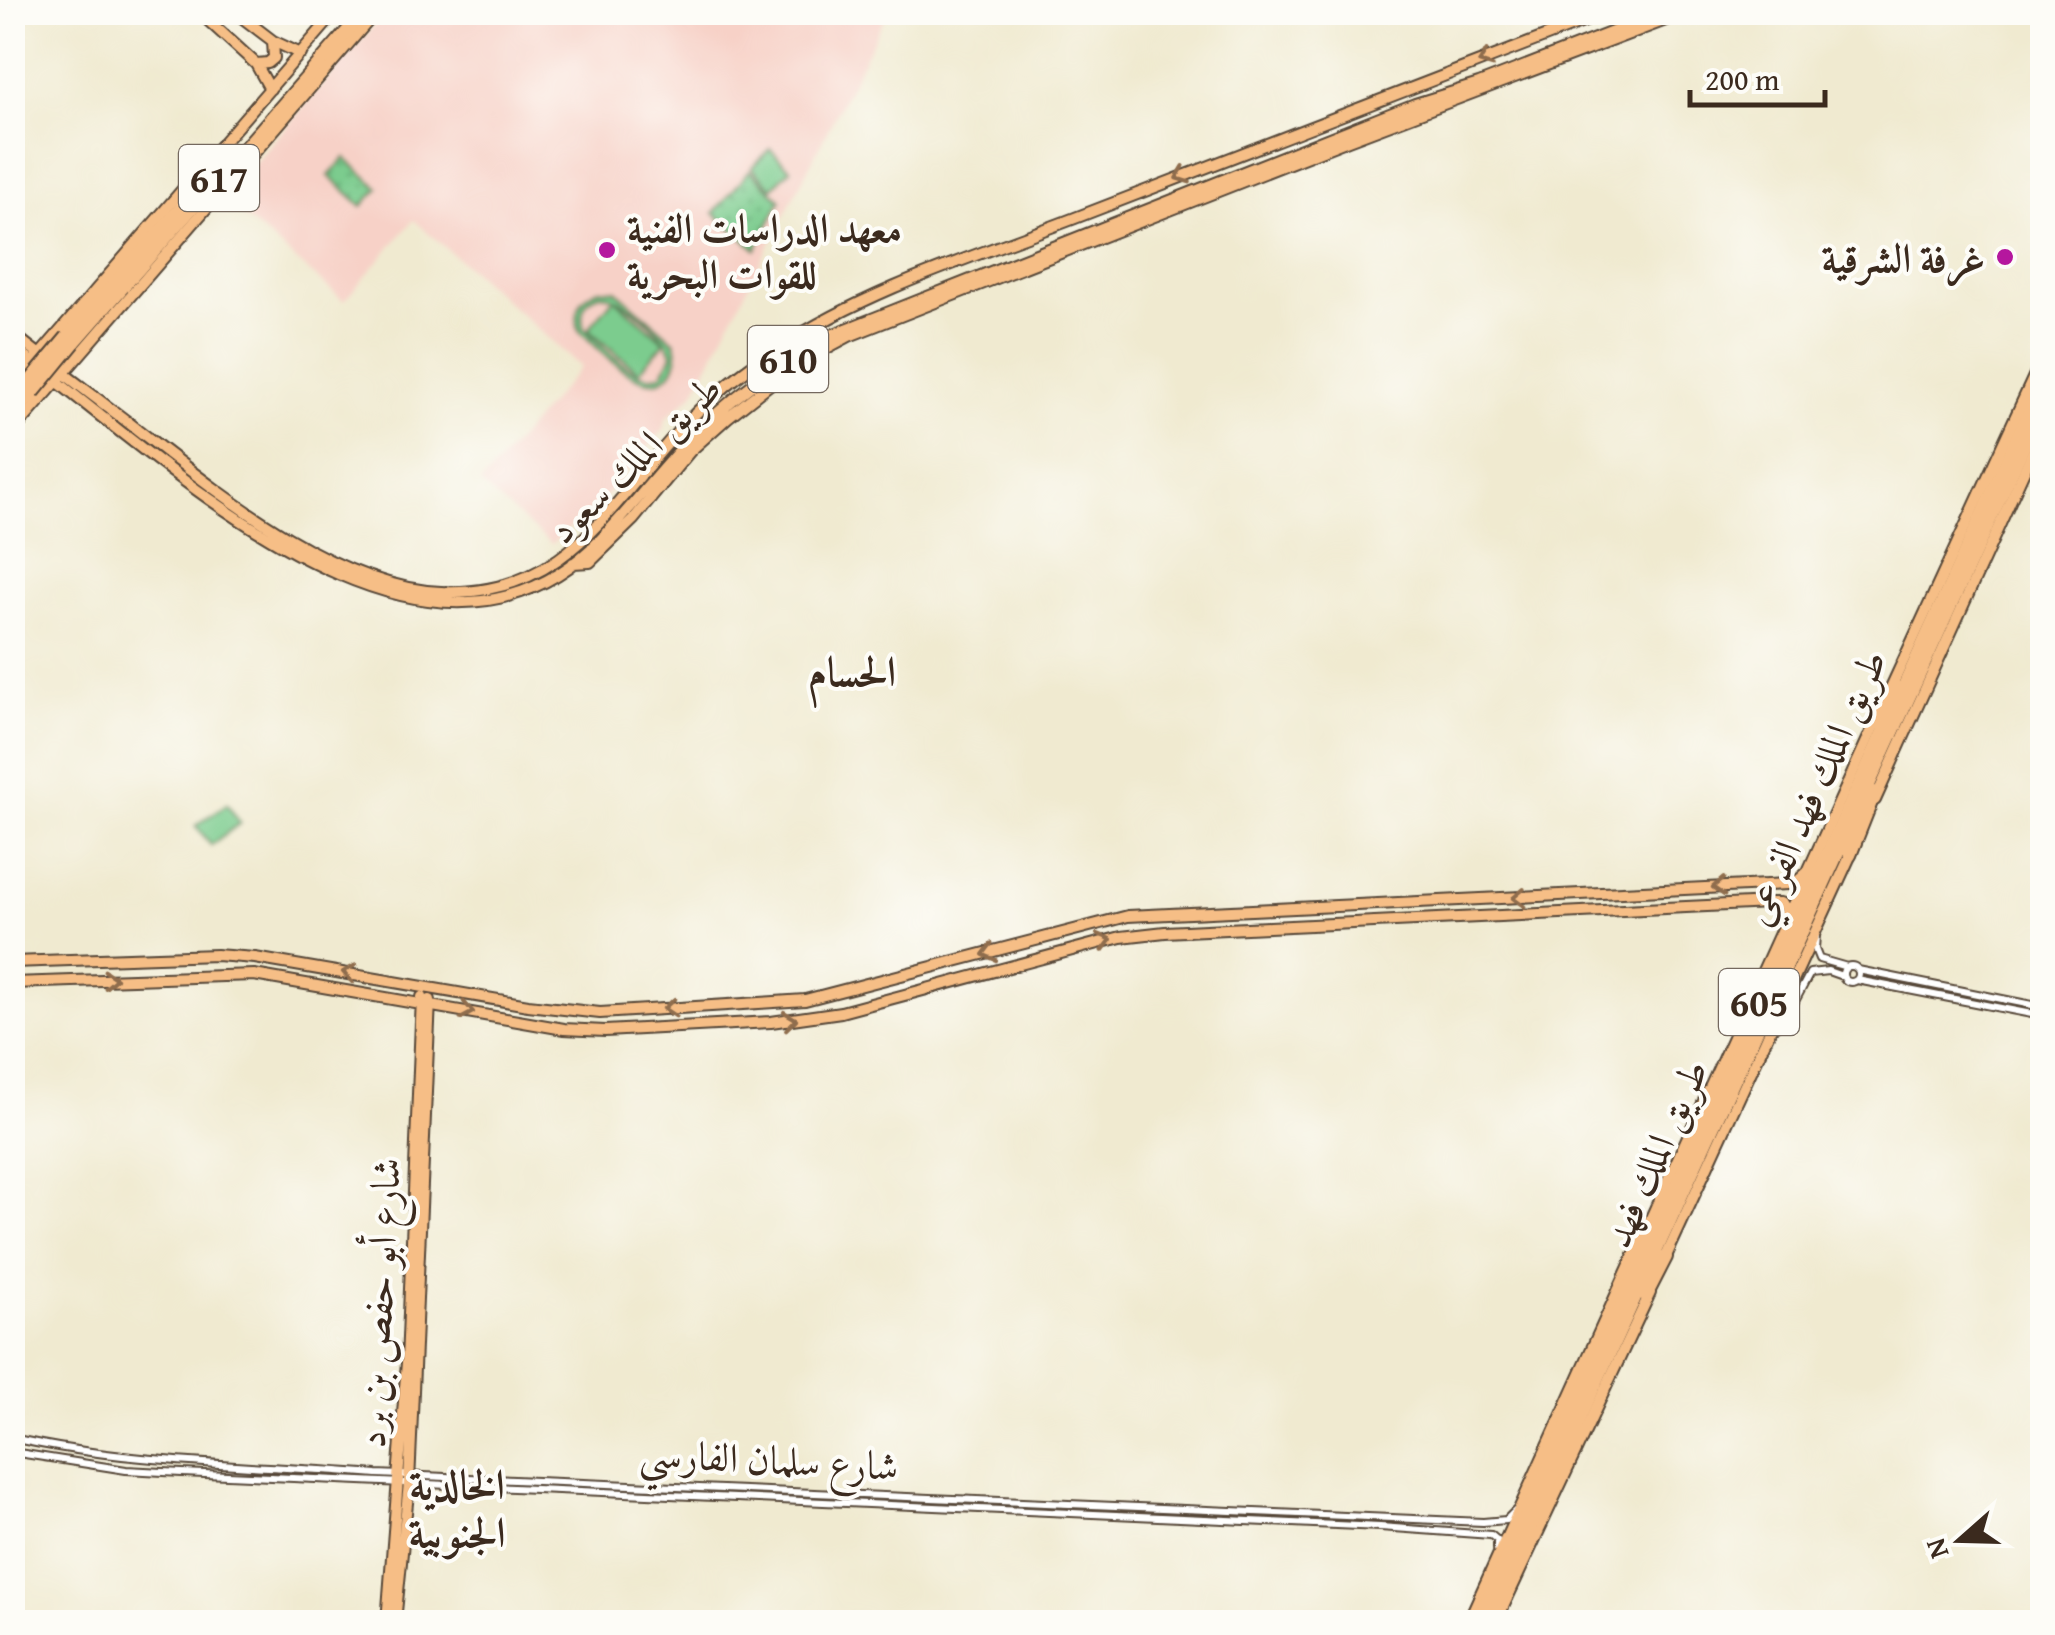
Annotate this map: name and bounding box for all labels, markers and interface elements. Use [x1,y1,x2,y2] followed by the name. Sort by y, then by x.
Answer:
[1690,45,1825,107] scale bar
[1477,48,1495,68] one-way arrow
[1705,57,1780,101] text: 200 m
[179,145,259,211] road number: 617
[1174,164,1191,185] one-way arrow
[627,198,902,303] place label: معهد الدراسات الفنية للقوات البحرية
[1822,228,1985,287] place label: غرفة الشرقية
[596,239,618,261] marker: معهد الدراسات الفنية للقوات البحرية
[1994,246,2016,268] marker: غرفة الشرقية
[748,326,828,392] road number: 610
[533,359,735,557] street label: طريق الملك سعود
[808,640,896,709] district label: الحسام
[1727,640,1905,936] street label: طريق الملك فهد الفرعي
[1710,877,1726,898] one-way arrow
[1510,887,1526,908] one-way arrow
[1096,932,1113,953] one-way arrow
[981,941,998,962] one-way arrow
[340,963,357,984] one-way arrow
[102,969,118,990] one-way arrow
[1719,969,1799,1035] road number: 605
[662,997,678,1018] one-way arrow
[459,1000,475,1021] one-way arrow
[781,1010,798,1031] one-way arrow
[1587,1049,1723,1257] street label: طريق الملك فهد
[341,1156,420,1450] street label: شارع أبو حفص بن برد
[637,1423,900,1504] street label: شارع سلمان الفارسي
[408,1453,506,1562] district label: الخالدية الجنوبية
[1910,1490,2010,1590] north arrow
[1913,1533,1959,1565] text: N

